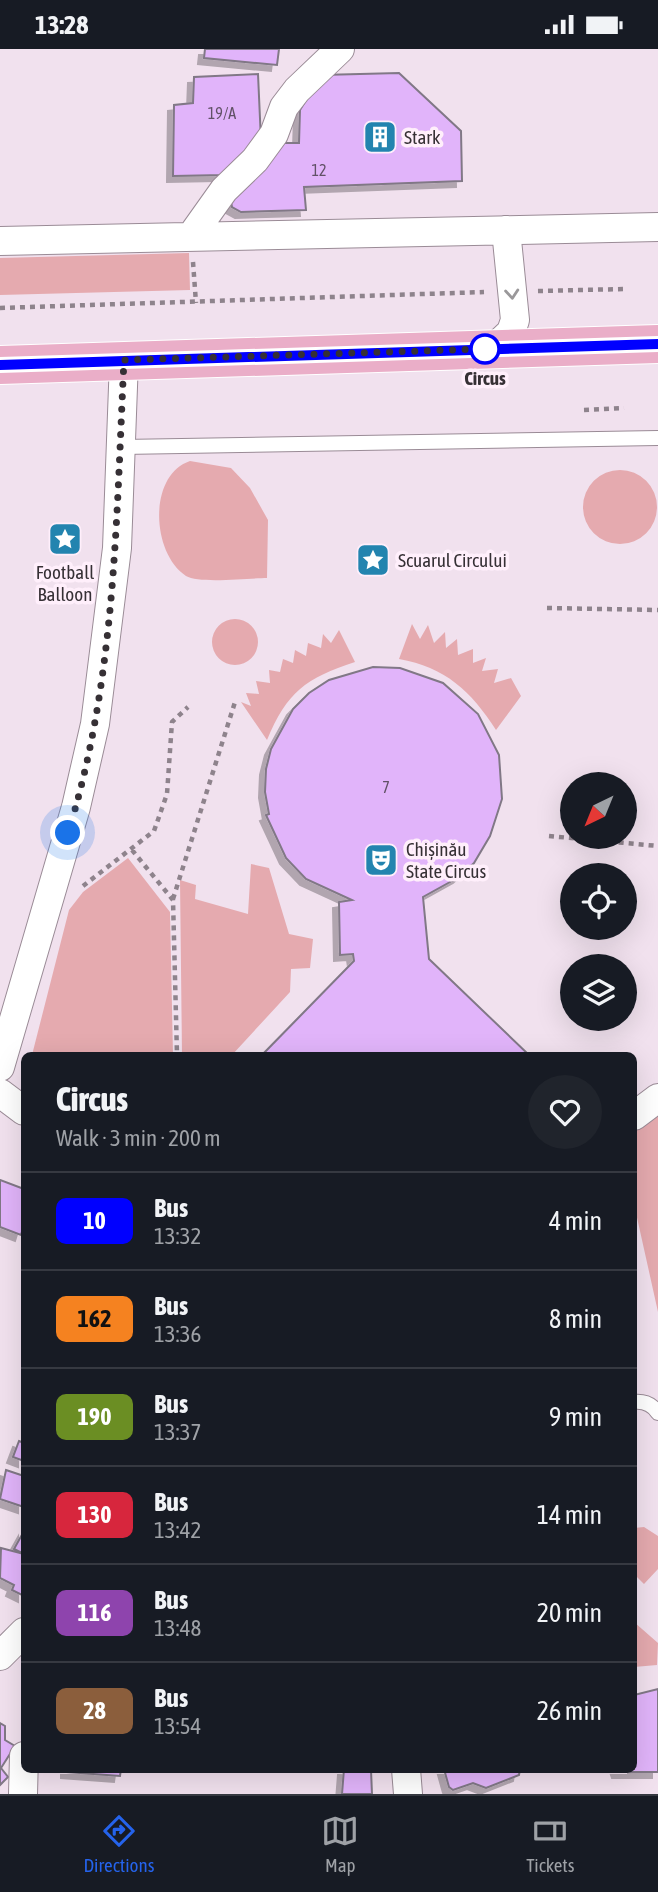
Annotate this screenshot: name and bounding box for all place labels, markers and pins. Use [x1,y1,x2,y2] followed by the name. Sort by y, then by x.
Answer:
[361,118,399,156] building icon: Stark
[404,126,441,148] place label: Stark
[470,334,500,364] marker: Circus
[464,367,506,389] place label: Circus
[46,520,84,558] place icon: Football Balloon
[354,541,392,579] place icon: Scuarul Circului
[398,549,507,571] place label: Scuarul Circului
[36,561,94,605] place label: Football Balloon
[406,838,487,882] place label: Chișinău State Circus
[362,841,400,879] theatre icon: Chișinău State Circus

